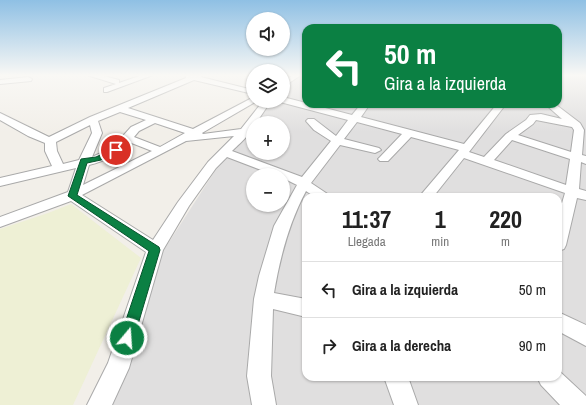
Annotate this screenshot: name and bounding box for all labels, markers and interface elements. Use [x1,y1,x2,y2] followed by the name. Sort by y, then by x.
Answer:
[246,12,290,212] map controls
[246,12,290,56] button: sound
[384,35,436,73] text: 50 m
[318,40,370,92] icon: left
[246,64,290,108] button: layers
[384,71,506,96] text: Gira a la izquierda
[246,116,290,160] button: +
[99,133,133,167] pin
[105,139,127,161] icon: arrive
[246,168,290,212] button: −
[342,203,391,235] text: 11:37
[435,203,446,235] text: 1
[489,203,522,235] text: 220
[348,233,386,250] text: Llegada
[431,233,449,250] text: min
[501,233,510,250] text: m
[318,279,340,301] icon: left
[352,279,458,300] text: Gira a la izquierda
[519,279,546,300] text: 50 m
[106,317,148,359] position arrow
[318,335,340,357] icon: right
[352,335,451,356] text: Gira a la derecha
[519,335,546,356] text: 90 m

